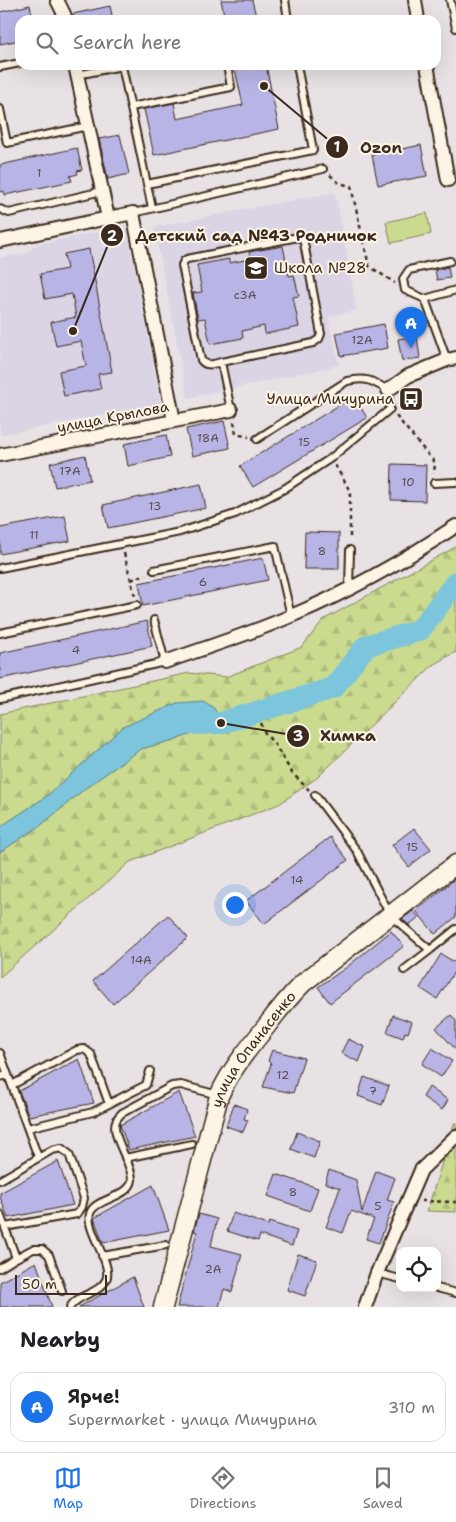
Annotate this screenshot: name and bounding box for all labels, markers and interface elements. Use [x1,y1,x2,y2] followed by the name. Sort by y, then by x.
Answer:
[15,15,441,70] search box
[33,29,61,57] icon: search
[73,30,182,55] text: Search here
[324,132,412,163] callout: Ozon
[334,137,341,157] text: 1
[360,137,402,158] text: Ozon
[36,165,42,181] house number: 1
[100,220,386,251] callout: Детский сад №43 Родничок
[135,225,377,246] text: Детский сад №43 Родничок
[107,226,118,246] text: 2
[243,255,269,281] school or university icon: Школа №28
[274,258,366,278] place label: Школа №28
[234,287,257,303] house number: с3А
[395,307,427,348] pin: A
[351,332,373,348] house number: 12А
[398,386,424,412] bus stop icon: Улица Мичурина
[266,389,395,409] place label: Улица Мичурина
[55,396,171,438] street label: улица Крылова
[197,430,219,446] house number: 18А
[298,434,310,450] house number: 15
[59,463,81,479] house number: 17А
[401,474,415,490] house number: 10
[149,498,161,514] house number: 13
[29,527,39,543] house number: 11
[318,543,326,559] house number: 8
[199,574,207,590] house number: 6
[72,642,80,658] house number: 4
[285,720,386,751] callout: Химка
[320,725,376,746] text: Химка
[293,726,303,746] text: 3
[406,839,418,855] house number: 15
[291,872,303,888] house number: 14
[222,892,248,918] your location
[130,952,152,968] house number: 14А
[206,987,301,1110] street label: улица Опанасенко
[277,1067,289,1083] house number: 12
[369,1083,377,1099] house number: 7
[289,1184,297,1200] house number: 8
[374,1198,382,1214] house number: 5
[396,1247,441,1292] map controls
[396,1247,441,1292] button: locate
[204,1261,222,1277] house number: 2А
[15,1272,108,1295] scale bar
[22,1275,57,1293] text: 50 m
[20,1326,100,1354] text: Nearby
[68,1384,120,1409] text: Ярче!
[31,1397,43,1418] text: A
[388,1397,435,1418] text: 310 m
[68,1409,317,1430] text: Supermarket · улица Мичурина
[53,1464,83,1512] tab: Map
[190,1464,257,1512] tab: Directions
[363,1464,403,1512] tab: Saved

